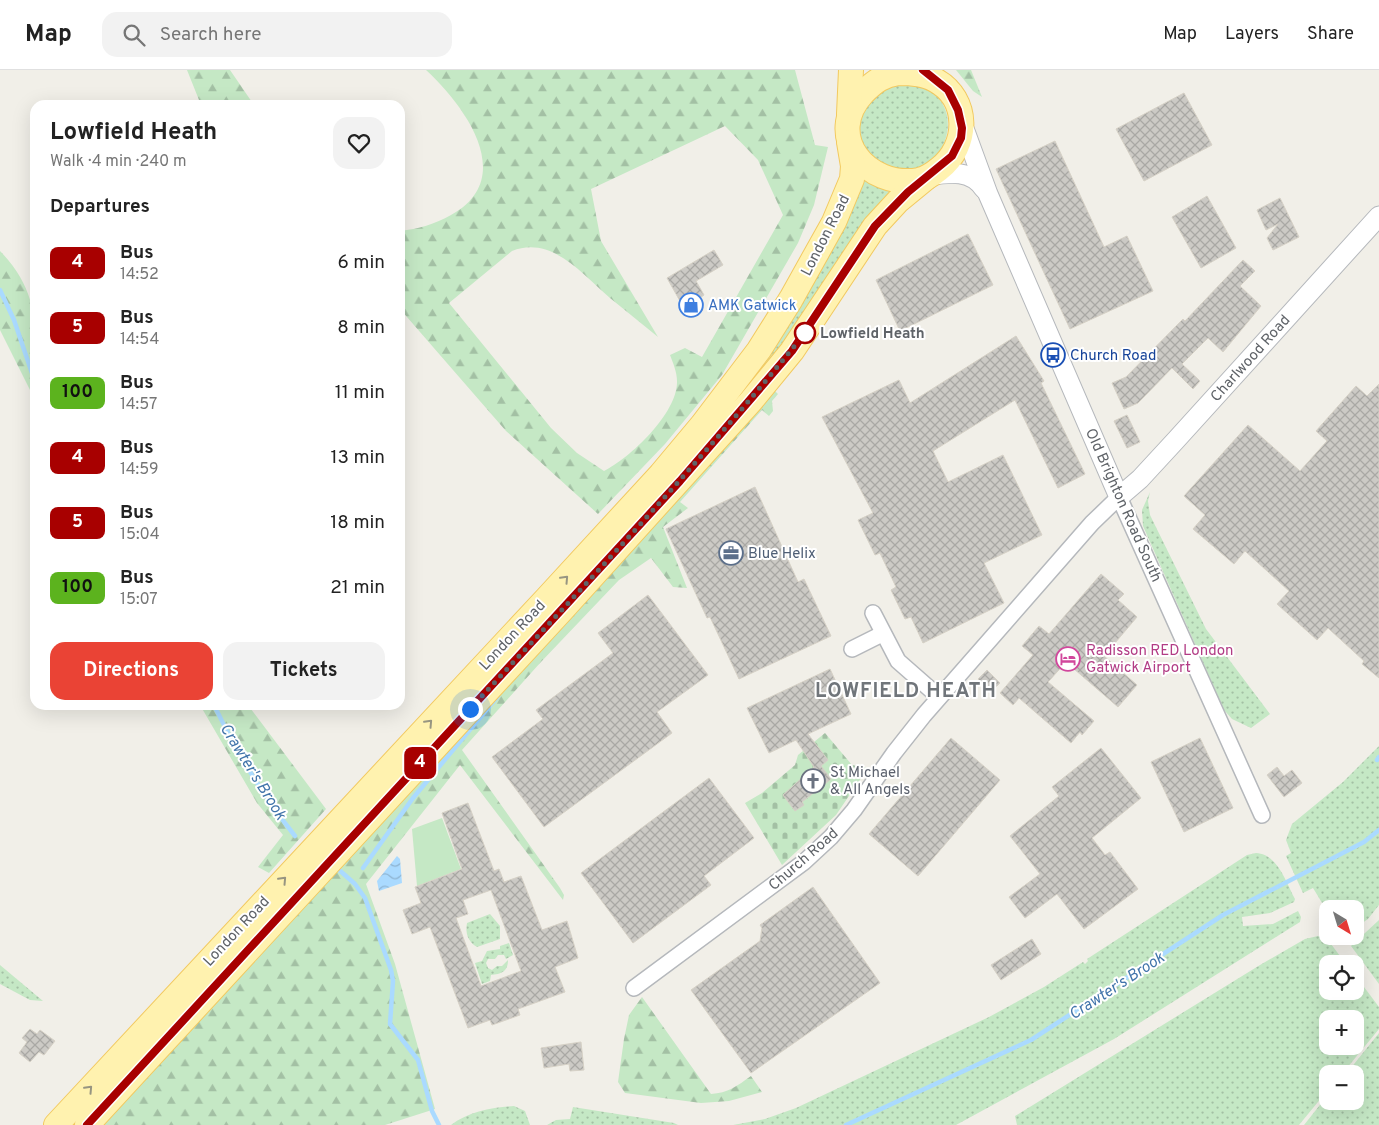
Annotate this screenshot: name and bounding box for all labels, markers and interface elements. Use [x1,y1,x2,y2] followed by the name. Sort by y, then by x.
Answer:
[102,12,452,57] search box
[25,20,72,50] text: Map
[120,21,148,49] icon: search
[160,23,261,47] text: Search here
[1163,23,1197,46] text: Map
[1225,23,1279,46] text: Layers
[1307,23,1354,46] text: Share
[333,117,385,169] button: heart
[50,118,217,148] text: Lowfield Heath
[50,152,187,172] text: Walk · 4 min · 240 m
[798,192,855,280] street label: London Road
[50,195,150,219] text: Departures
[120,241,154,265] text: Bus
[72,251,83,274] text: 4
[338,251,385,275] text: 6 min
[120,265,159,285] text: 14:52
[678,292,704,318] shop icon: AMK Gatwick
[708,297,797,316] place label: AMK Gatwick
[120,306,154,330] text: Bus
[1207,312,1295,406] street label: Charlwood Road
[72,316,83,339] text: 5
[337,316,385,340] text: 8 min
[794,322,816,344] marker: Lowfield Heath
[820,325,925,344] place label: Lowfield Heath
[120,330,159,350] text: 14:54
[1040,342,1066,368] bus stop icon: Church Road
[1070,347,1156,366] place label: Church Road
[120,371,154,395] text: Bus
[62,381,93,404] text: 100
[335,381,385,405] text: 11 min
[120,395,157,415] text: 14:57
[1080,426,1165,585] street label: Old Brighton Road South
[120,436,154,460] text: Bus
[72,446,83,469] text: 4
[330,446,385,470] text: 13 min
[120,460,159,480] text: 14:59
[120,501,154,525] text: Bus
[72,511,83,534] text: 5
[330,511,385,535] text: 18 min
[120,525,160,545] text: 15:04
[718,540,744,566] office icon: Blue Helix
[748,545,816,564] place label: Blue Helix
[120,566,154,590] text: Bus
[559,575,568,584] one-way arrow
[62,576,93,599] text: 100
[330,576,385,600] text: 21 min
[120,590,158,610] text: 15:07
[476,597,550,675] street label: London Road
[50,642,213,700] button: Directions
[223,642,385,700] button: Tickets
[1086,642,1234,678] place label: Radisson RED London Gatwick Airport
[1055,646,1081,672] hotel icon: Radisson RED London Gatwick Airport
[815,679,997,705] district label: LOWFIELD HEATH
[458,697,483,722] your location
[215,720,290,825] water label: Crawter's Brook
[423,720,432,729] one-way arrow
[404,747,436,779] line badge: 4
[414,751,426,774] text: 4
[830,764,910,800] place label: St Michael & All Angels
[800,768,826,794] church icon: St Michael & All Angels
[765,825,843,896] street label: Church Road
[277,877,286,886] one-way arrow
[200,893,274,971] street label: London Road
[1319,900,1364,945] north arrow
[1319,900,1364,1110] map controls
[1066,948,1169,1025] water label: Crawter's Brook
[1319,955,1364,1000] button: locate
[1319,1010,1364,1055] button: +
[1319,1065,1364,1110] button: −
[83,1086,92,1095] one-way arrow

